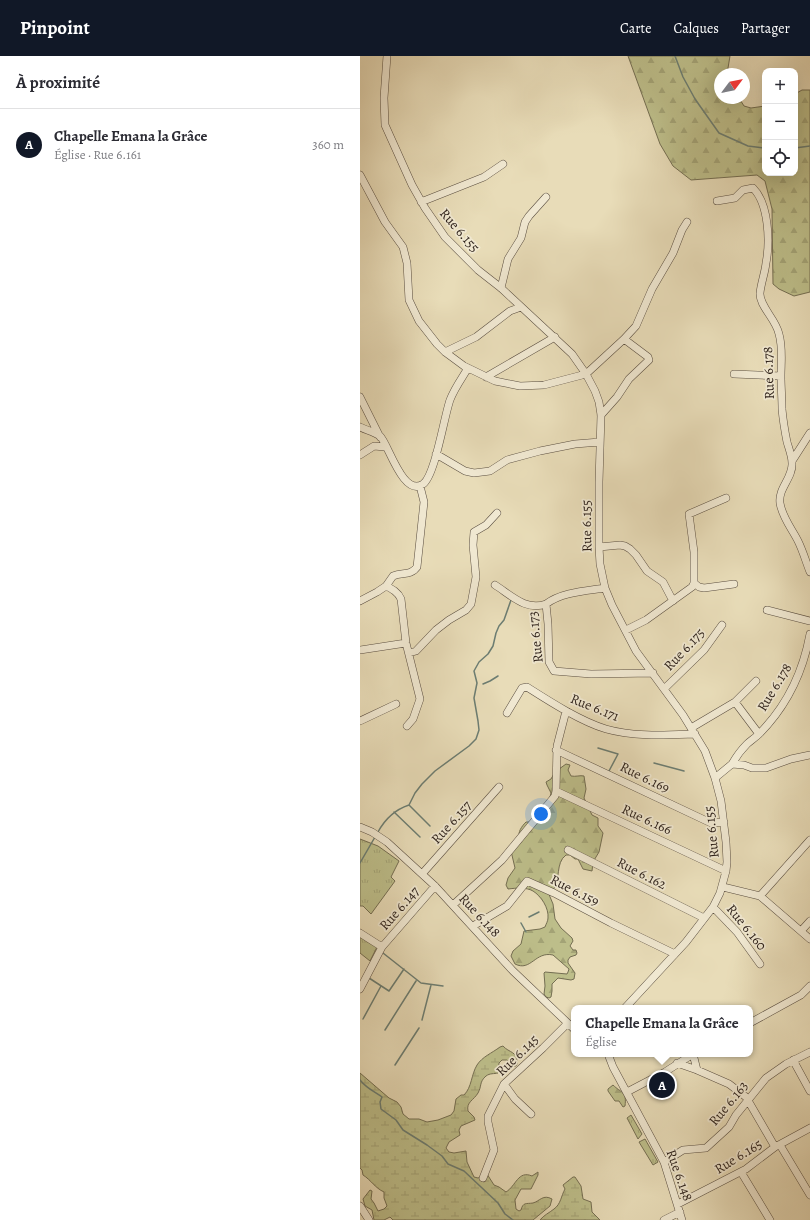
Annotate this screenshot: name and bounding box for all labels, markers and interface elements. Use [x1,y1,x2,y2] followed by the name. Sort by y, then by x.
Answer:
[20,15,90,41] text: Pinpoint
[620,19,651,38] text: Carte
[673,19,719,38] text: Calques
[741,19,790,38] text: Partager
[714,68,750,104] north arrow
[762,68,798,176] map controls
[762,68,798,104] button: +
[16,71,100,94] text: À proximité
[762,104,798,140] button: −
[54,126,207,146] text: Chapelle Emana la Grâce
[25,136,33,153] text: A
[312,136,344,153] text: 360 m
[762,140,798,176] button: locate
[54,146,141,163] text: Église · Rue 6.161
[435,204,484,256] street label: Rue 6.155
[758,346,779,400] street label: Rue 6.178
[577,500,596,552] street label: Rue 6.155
[523,610,548,664] street label: Rue 6.173
[660,624,709,675] street label: Rue 6.175
[753,659,796,715] street label: Rue 6.178
[568,689,622,726] street label: Rue 6.171
[617,757,673,798] street label: Rue 6.169
[427,797,476,848] street label: Rue 6.157
[619,800,675,839] street label: Rue 6.166
[531,804,551,824] your location
[699,805,724,859] street label: Rue 6.155
[614,853,670,894] street label: Rue 6.162
[547,870,603,911] street label: Rue 6.159
[375,882,424,934] street label: Rue 6.147
[454,889,505,941] street label: Rue 6.148
[722,900,771,954] street label: Rue 6.160
[571,1005,753,1057] popup
[585,1013,739,1033] text: Chapelle Emana la Grâce
[492,1030,543,1080] street label: Rue 6.145
[585,1033,617,1050] text: Église
[649,1070,675,1100] pin: A
[704,1077,752,1130] street label: Rue 6.163
[711,1134,766,1178] street label: Rue 6.165
[661,1147,698,1204] street label: Rue 6.148

